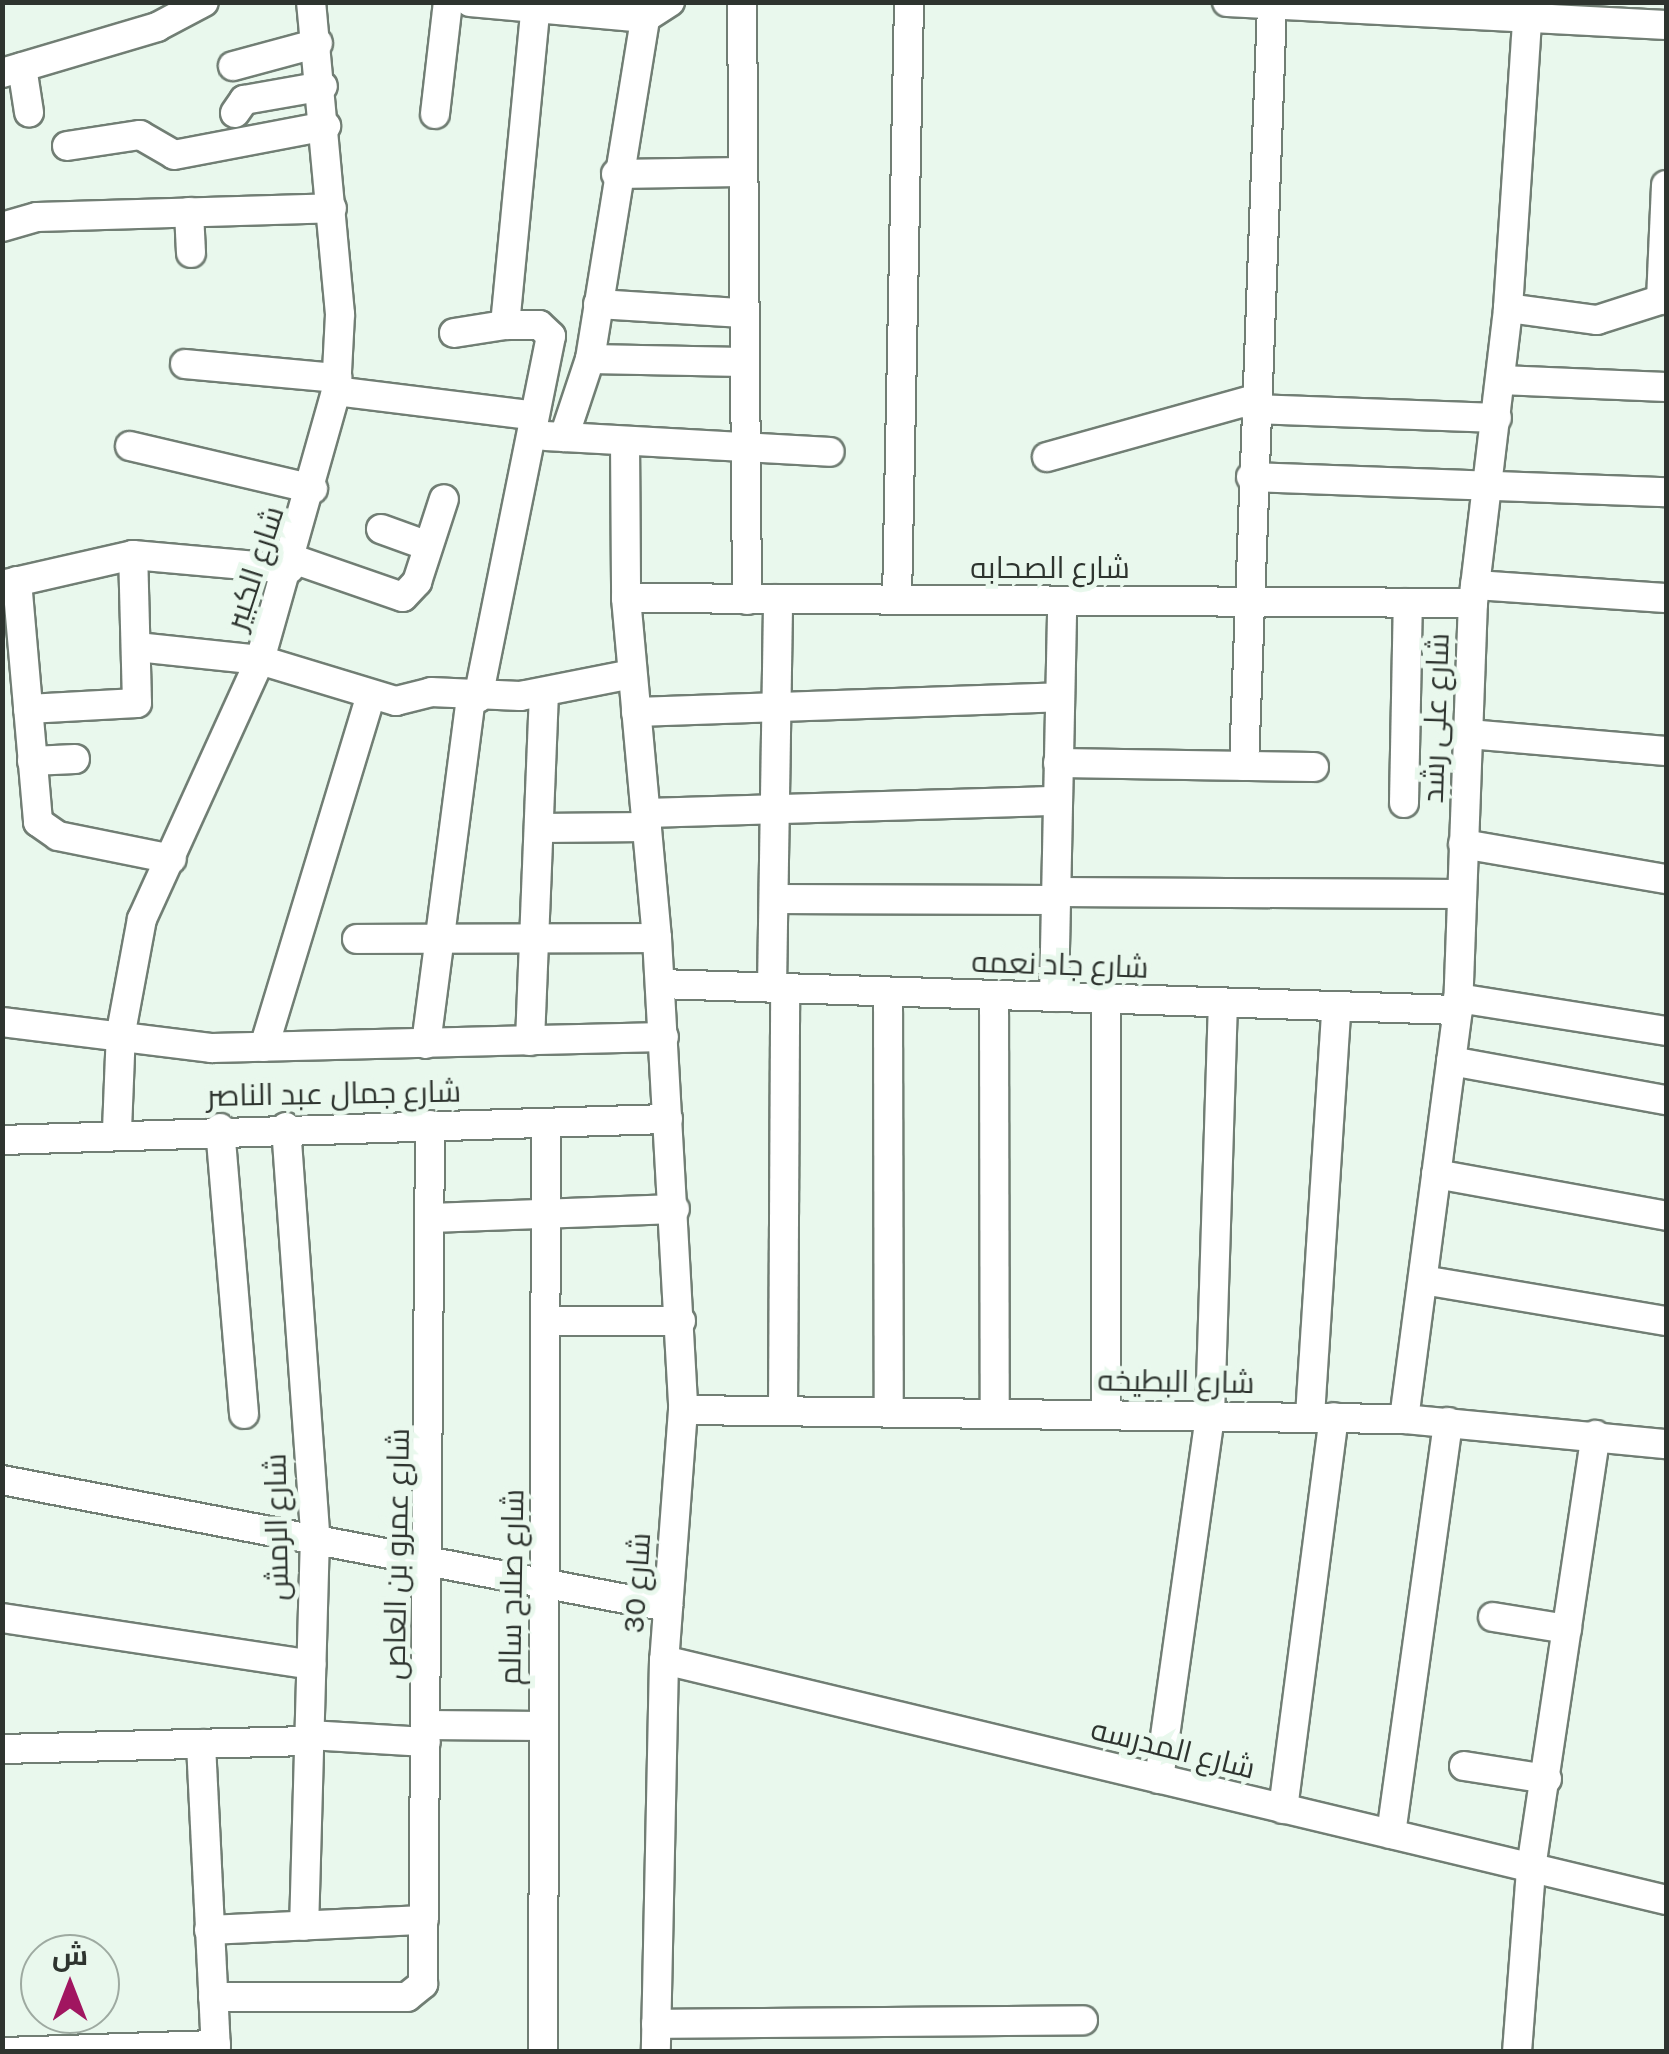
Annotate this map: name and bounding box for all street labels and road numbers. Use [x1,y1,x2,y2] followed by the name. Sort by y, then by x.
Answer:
[218,502,292,634] street label: شارع الكبير
[970,550,1130,586] street label: شارع الصحابه
[1415,632,1457,804] street label: شارع على رشد
[971,944,1149,986] street label: شارع جاد نعمه
[206,1074,462,1114] street label: شارع جمال عبد الناصر
[1097,1363,1255,1401] street label: شارع البطيخه
[377,1428,417,1680] street label: شارع عمرو بن العاص
[258,1453,296,1601] street label: شارع الرمش
[492,1489,532,1685] street label: شارع صلاح سالم
[616,1531,658,1635] street label: شارع 30
[1087,1711,1259,1787] street label: شارع المدرسه

